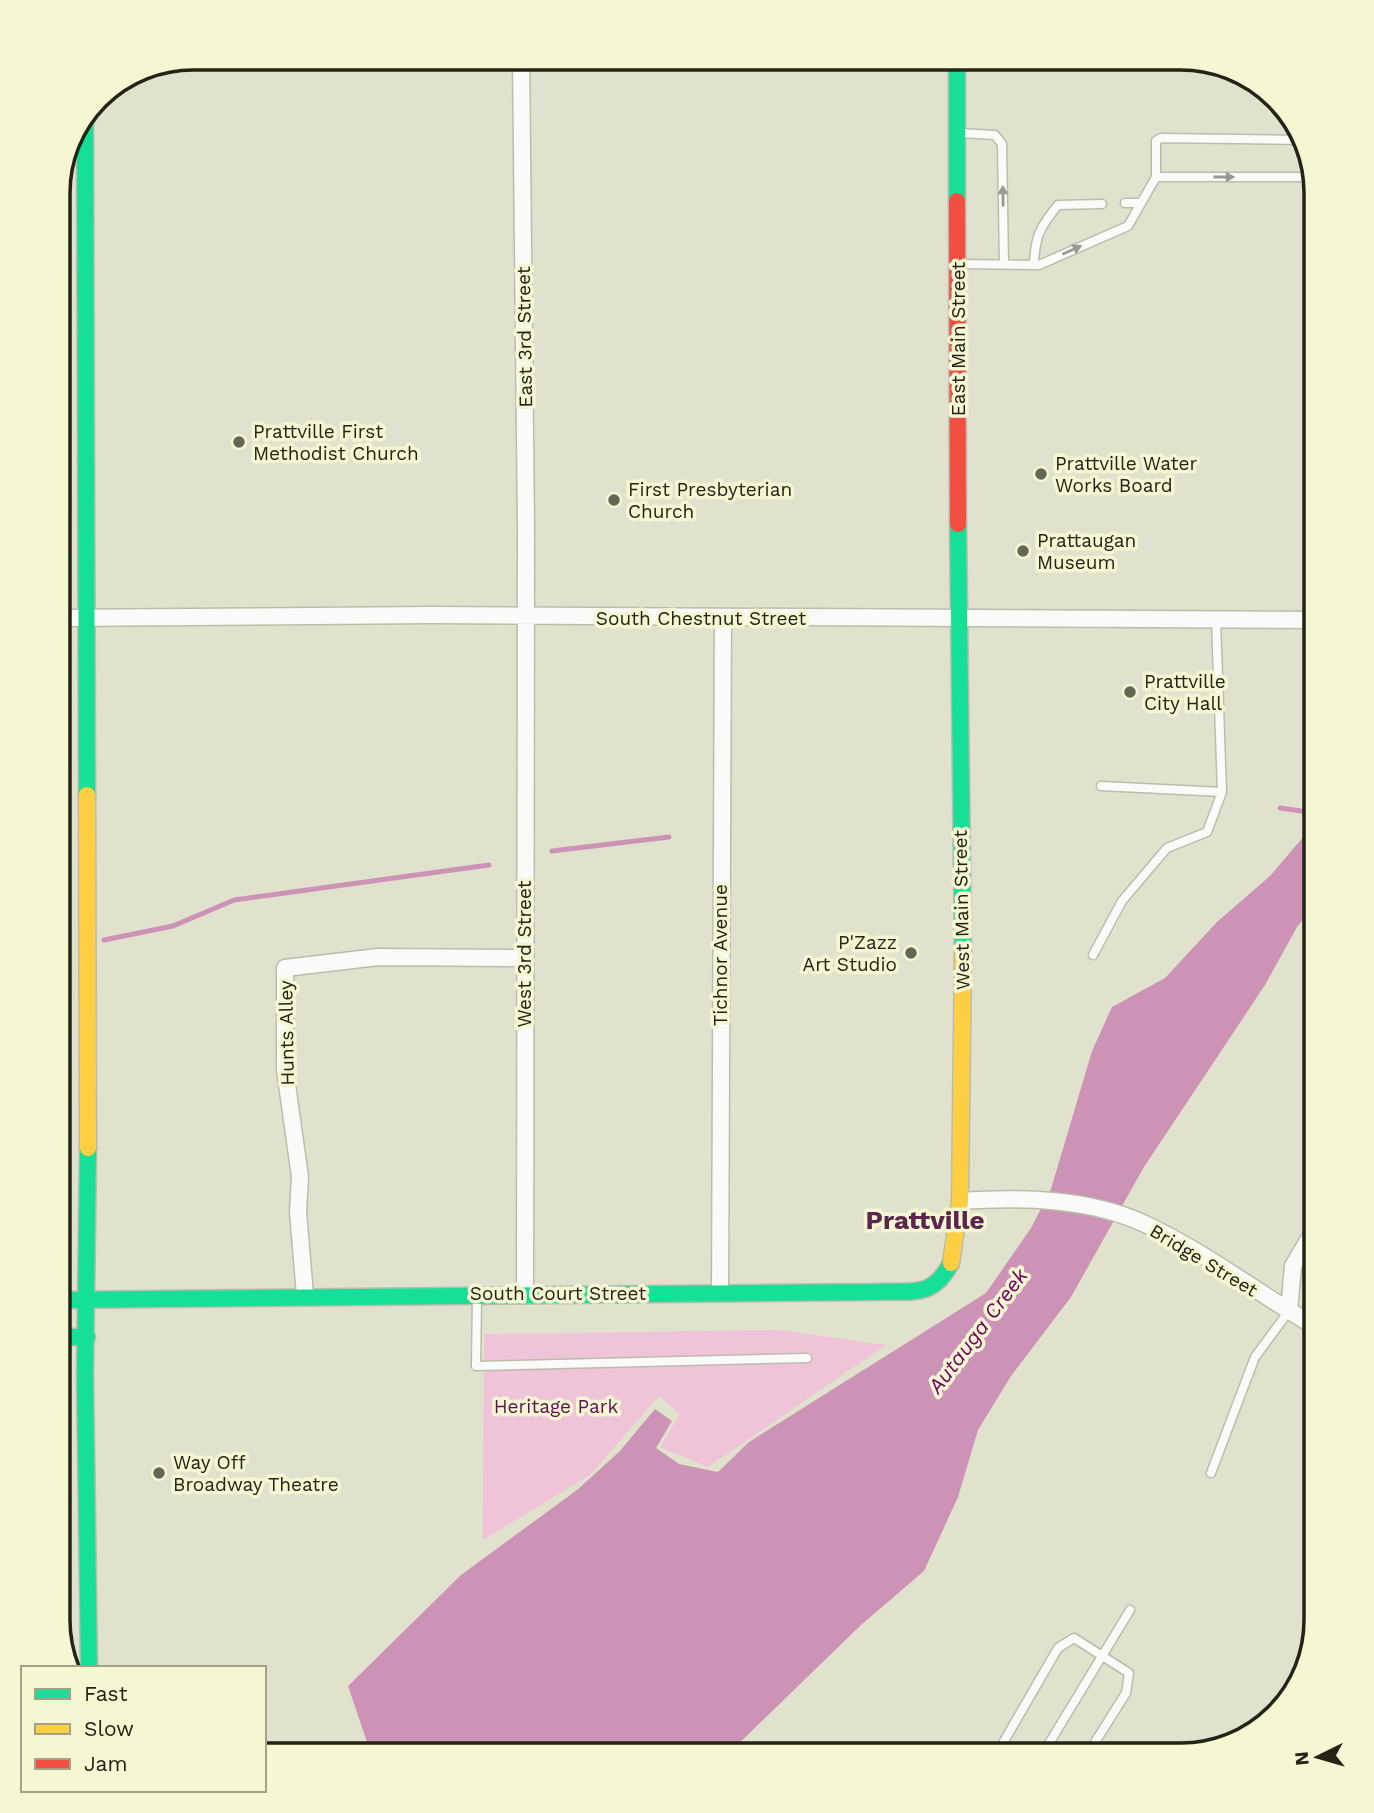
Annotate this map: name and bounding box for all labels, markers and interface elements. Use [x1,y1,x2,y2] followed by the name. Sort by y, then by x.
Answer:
[1213,171,1235,183] one-way arrow
[997,185,1009,207] one-way arrow
[1062,244,1082,256] one-way arrow
[947,262,970,416] street label: East Main Street
[512,266,537,408] street label: East 3rd Street
[253,420,419,465] place label: Prattville First Methodist Church
[231,434,247,450] marker: Prattville First Methodist Church
[1055,452,1198,497] place label: Prattville Water Works Board
[1033,466,1049,482] marker: Prattville Water Works Board
[628,478,792,523] place label: First Presbyterian Church
[606,492,622,508] marker: First Presbyterian Church
[1037,529,1136,574] place label: Prattaugan Museum
[1015,543,1031,559] marker: Prattaugan Museum
[596,607,806,630] street label: South Chestnut Street
[1144,670,1226,715] place label: Prattville City Hall
[1122,684,1138,700] marker: Prattville City Hall
[949,830,974,990] street label: West Main Street
[513,880,536,1028] street label: West 3rd Street
[709,884,732,1026] street label: Tichnor Avenue
[803,931,897,976] place label: P'Zazz Art Studio
[903,945,919,961] marker: P'Zazz Art Studio
[274,980,299,1086] street label: Hunts Alley
[866,1205,984,1235] district label: Prattville
[1146,1219,1262,1302] street label: Bridge Street
[922,1263,1033,1399] water label: Autauga Creek
[470,1282,646,1305] street label: South Court Street
[494,1395,619,1418] park label: Heritage Park
[173,1451,339,1496] place label: Way Off Broadway Theatre
[151,1465,167,1481] marker: Way Off Broadway Theatre
[21,1666,266,1792] legend
[84,1681,128,1706] text: Fast
[84,1716,134,1741] text: Slow
[1283,1722,1353,1792] north arrow
[1289,1750,1314,1766] text: N
[84,1751,127,1776] text: Jam

